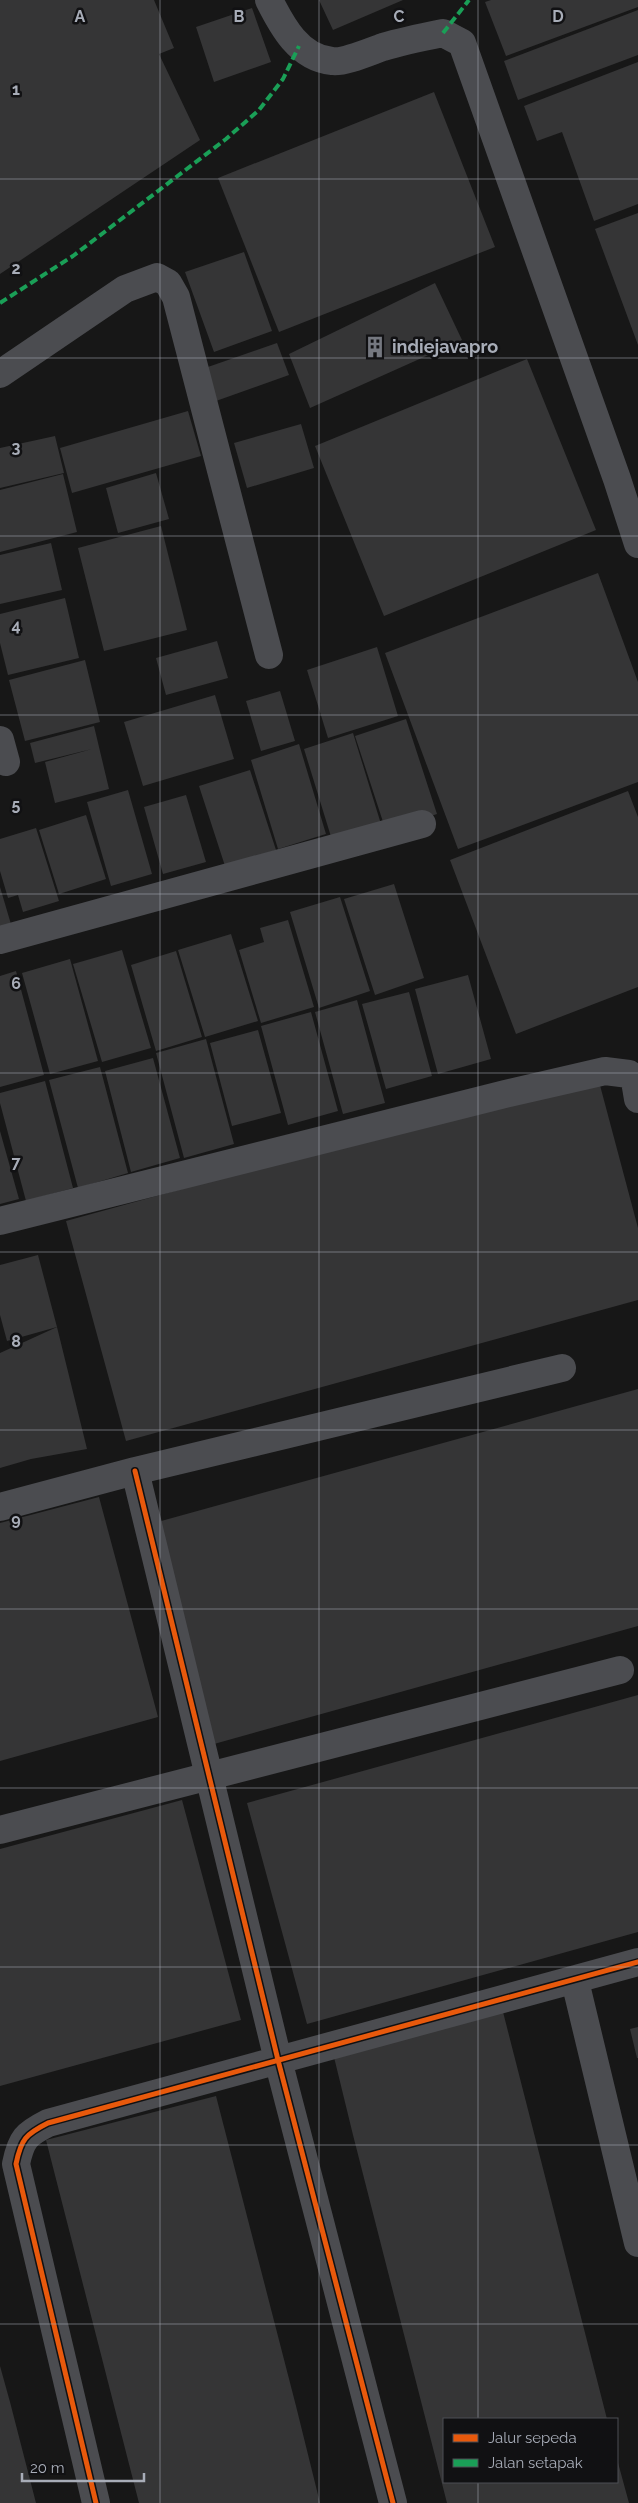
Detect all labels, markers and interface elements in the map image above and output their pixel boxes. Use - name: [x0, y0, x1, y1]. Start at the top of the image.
- text: A: [75, 7, 86, 26]
- text: B: [234, 7, 245, 26]
- text: C: [394, 7, 405, 26]
- text: D: [552, 7, 564, 26]
- text: 1: [12, 80, 20, 99]
- text: 2: [11, 259, 21, 278]
- building icon: indiejavapro: [362, 334, 388, 360]
- place label: indiejavapro: [392, 336, 498, 357]
- text: 3: [12, 438, 21, 457]
- text: 4: [11, 616, 21, 635]
- text: 5: [12, 795, 21, 814]
- text: 6: [11, 974, 21, 993]
- text: 7: [12, 1153, 21, 1172]
- text: 8: [11, 1332, 21, 1351]
- text: 9: [11, 1510, 21, 1529]
- legend: [443, 2418, 618, 2483]
- text: Jalur sepeda: [488, 2429, 577, 2447]
- scale bar: [22, 2450, 145, 2482]
- text: Jalan setapak: [488, 2454, 583, 2472]
- text: 20 m: [30, 2459, 65, 2477]

